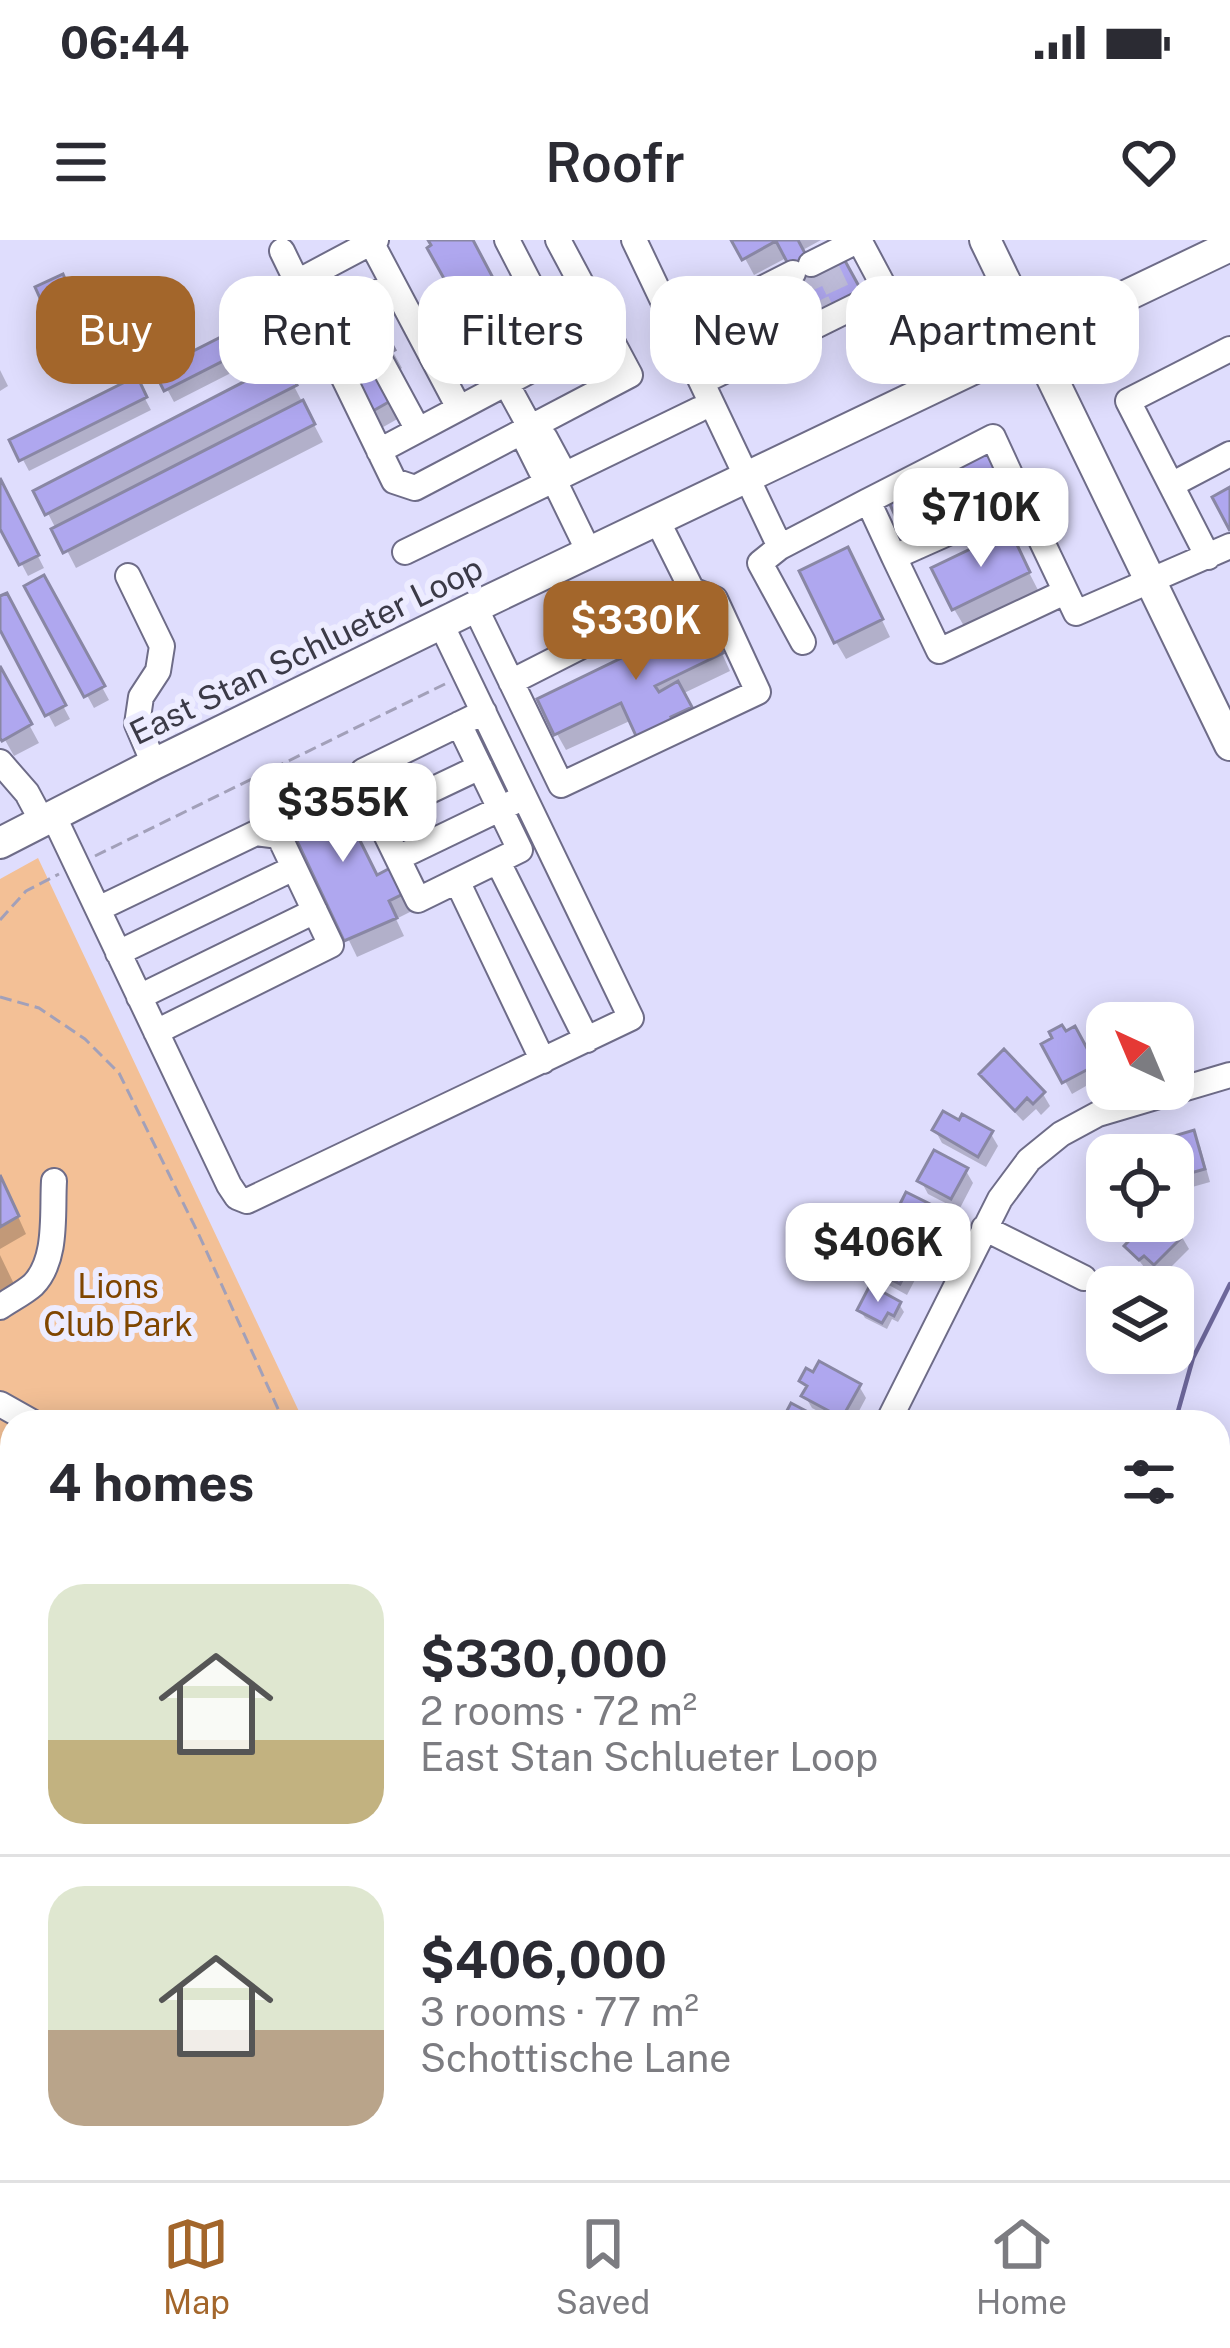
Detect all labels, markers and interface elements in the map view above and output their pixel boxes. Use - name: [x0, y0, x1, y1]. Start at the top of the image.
- text: 06:44: [60, 16, 190, 69]
- icon: menu: [48, 129, 114, 195]
- icon: heart: [1116, 129, 1182, 195]
- text: Roofr: [545, 131, 685, 194]
- chip: Buy: [36, 276, 195, 384]
- chip: Rent: [219, 276, 394, 384]
- chip: Filters: [418, 276, 626, 384]
- chip: New: [650, 276, 822, 384]
- chip: Apartment: [846, 276, 1139, 384]
- pin: $710K: [897, 468, 1065, 570]
- text: $710K: [920, 484, 1042, 530]
- street label: East Stan Schlueter Loop: [123, 548, 489, 752]
- pin: $330K: [552, 581, 720, 683]
- text: $330K: [570, 597, 702, 643]
- pin: $355K: [259, 763, 427, 865]
- text: $355K: [276, 779, 410, 825]
- north arrow: [1086, 1002, 1194, 1110]
- map controls: [1086, 1002, 1194, 1374]
- button: locate: [1086, 1134, 1194, 1242]
- pin: $406K: [794, 1203, 962, 1305]
- text: $406K: [813, 1219, 943, 1265]
- button: layers: [1086, 1266, 1194, 1374]
- park label: Lions Club Park: [43, 1267, 193, 1343]
- icon: filters: [1116, 1449, 1182, 1515]
- text: 4 homes: [48, 1453, 254, 1512]
- text: $330,000: [420, 1629, 668, 1688]
- icon: home: [144, 1632, 288, 1776]
- text: 2 rooms · 72 m²: [420, 1688, 697, 1734]
- text: East Stan Schlueter Loop: [420, 1734, 878, 1780]
- text: $406,000: [420, 1930, 667, 1989]
- icon: home: [144, 1934, 288, 2078]
- text: 3 rooms · 77 m²: [420, 1989, 699, 2035]
- text: Schottische Lane: [420, 2035, 731, 2081]
- tab: Map: [163, 2211, 230, 2321]
- tab: Saved: [556, 2211, 650, 2321]
- tab: Home: [976, 2211, 1067, 2321]

